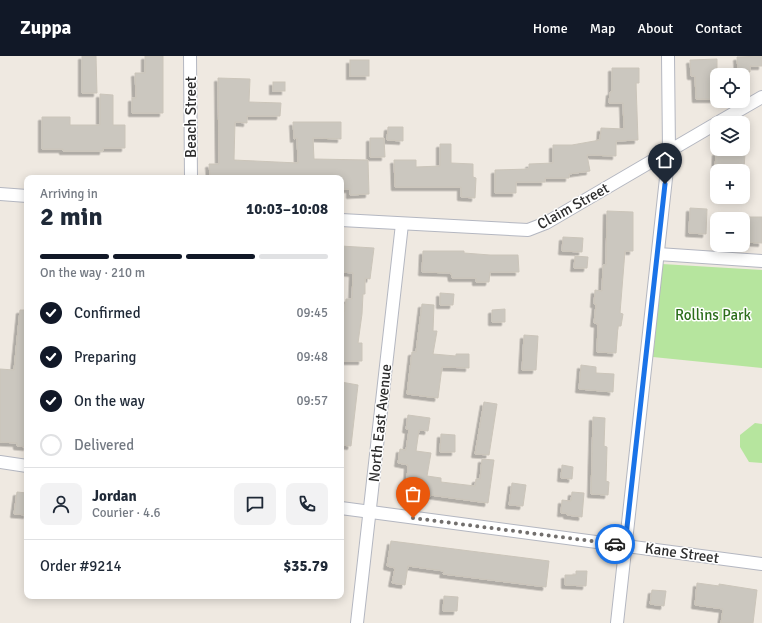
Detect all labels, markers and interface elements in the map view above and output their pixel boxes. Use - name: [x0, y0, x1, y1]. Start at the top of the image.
- text: Zuppa: [20, 16, 71, 40]
- text: Home: [533, 20, 568, 37]
- text: Map: [590, 20, 615, 37]
- text: About: [637, 20, 673, 37]
- text: Contact: [695, 20, 742, 37]
- map controls: [710, 68, 750, 252]
- button: locate: [710, 68, 750, 108]
- street label: Beach Street: [182, 76, 200, 158]
- button: layers: [710, 116, 750, 156]
- pin: [648, 143, 682, 184]
- icon: home: [654, 149, 676, 171]
- button: +: [710, 164, 750, 204]
- street label: Claim Street: [534, 179, 612, 233]
- text: Arriving in: [40, 186, 98, 202]
- text: 10:03–10:08: [246, 200, 328, 218]
- text: 2 min: [40, 201, 103, 233]
- button: −: [710, 212, 750, 252]
- text: On the way · 210 m: [40, 265, 145, 281]
- icon: check: [40, 302, 62, 324]
- text: Confirmed: [74, 304, 141, 322]
- text: 09:45: [296, 305, 328, 321]
- park label: Rollins Park: [675, 306, 752, 324]
- icon: check: [40, 346, 62, 368]
- text: Preparing: [74, 348, 137, 366]
- text: 09:48: [296, 349, 328, 365]
- street label: North East Avenue: [365, 363, 395, 483]
- icon: check: [40, 390, 62, 412]
- text: On the way: [74, 392, 145, 410]
- text: 09:57: [296, 393, 328, 409]
- text: Delivered: [74, 436, 134, 454]
- pin: [396, 477, 430, 518]
- button: person: [40, 483, 82, 525]
- button: chat: [234, 483, 276, 525]
- button: phone: [286, 483, 328, 525]
- icon: bag: [402, 483, 424, 505]
- text: Jordan: [92, 487, 137, 505]
- text: Courier · 4.6: [92, 505, 161, 521]
- courier: [595, 524, 635, 564]
- icon: car: [604, 533, 626, 555]
- street label: Kane Street: [644, 539, 720, 567]
- text: Order #9214: [40, 557, 122, 575]
- text: $35.79: [283, 557, 328, 575]

